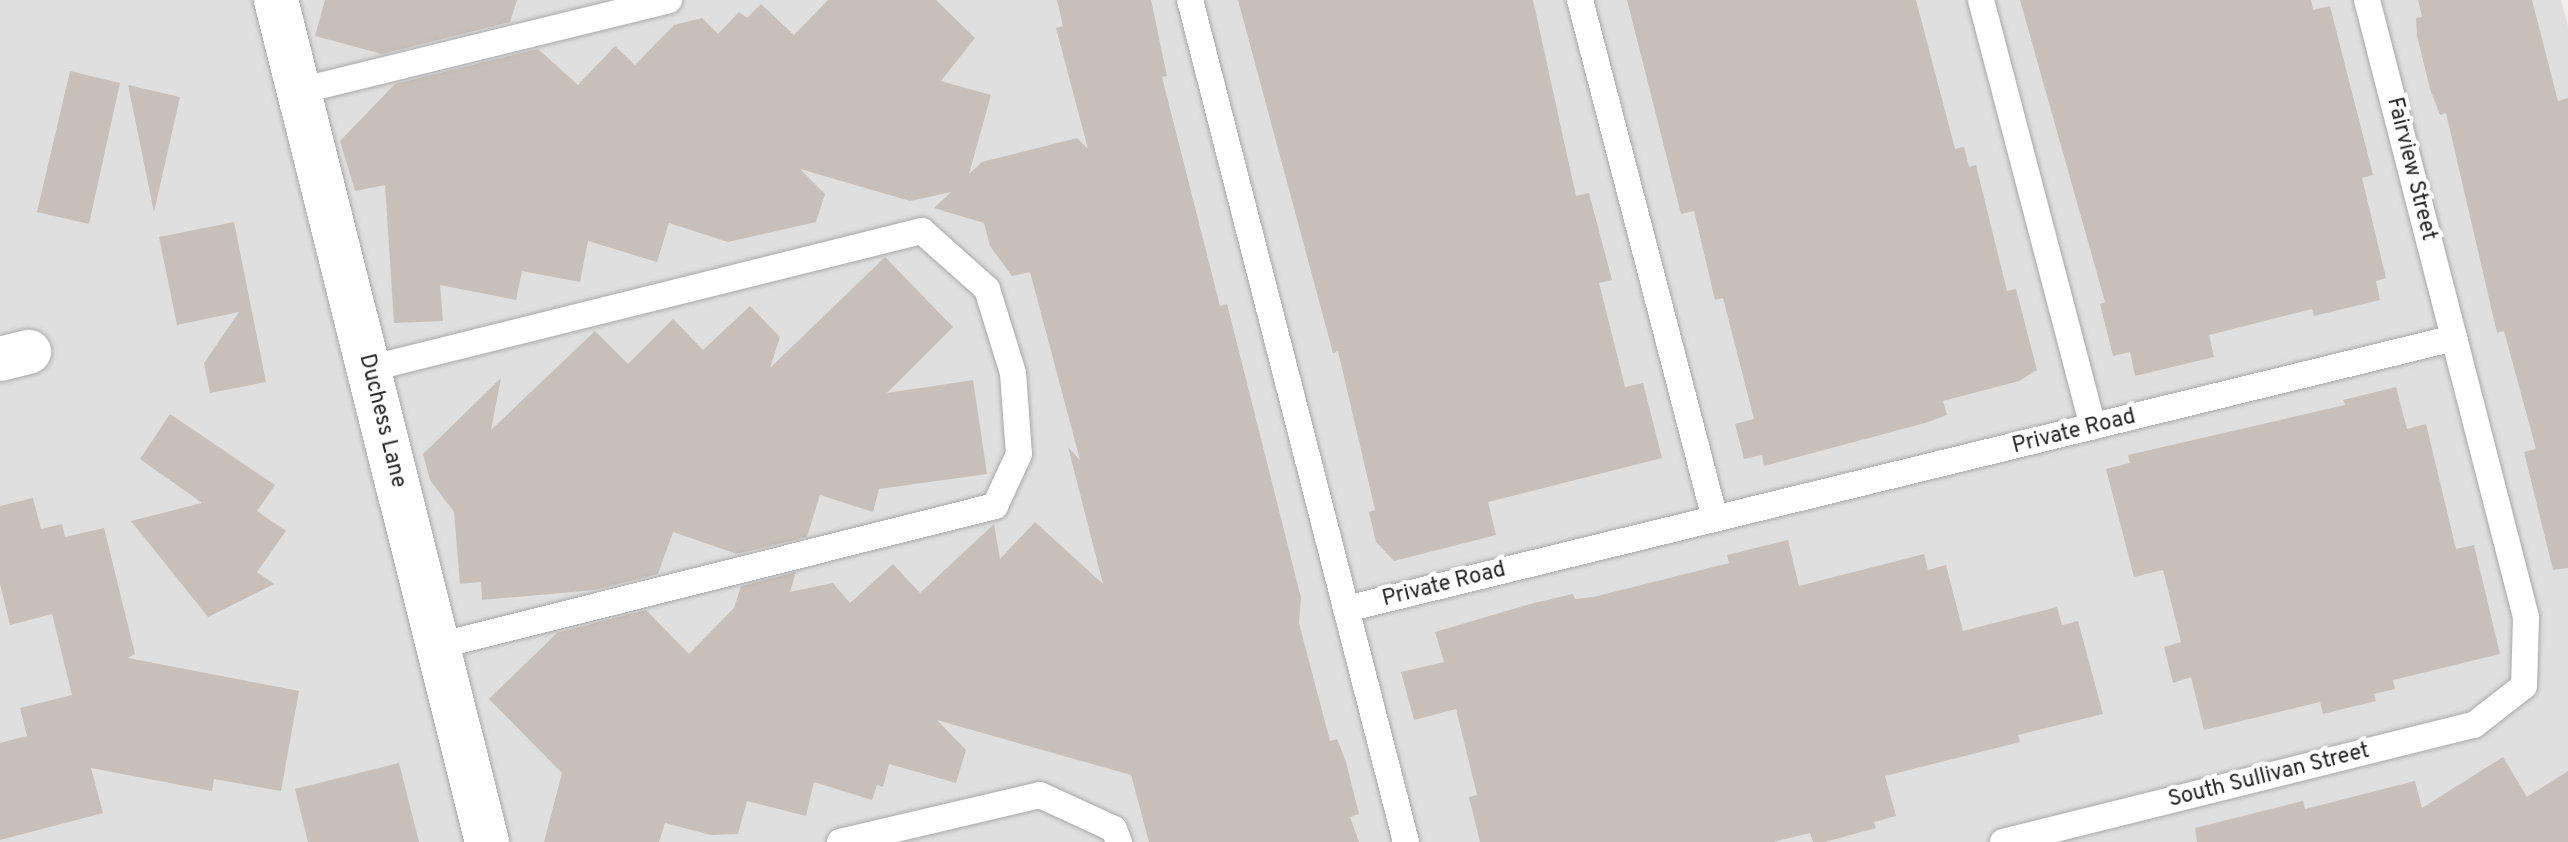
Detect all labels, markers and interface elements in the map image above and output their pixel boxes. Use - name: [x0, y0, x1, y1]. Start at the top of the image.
- street label: Fairview Street: [2380, 95, 2442, 243]
- street label: Duchess Lane: [353, 351, 411, 491]
- street label: Private Road: [2010, 404, 2138, 460]
- street label: Private Road: [1380, 557, 1508, 613]
- street label: South Sullivan Street: [2166, 738, 2372, 814]

